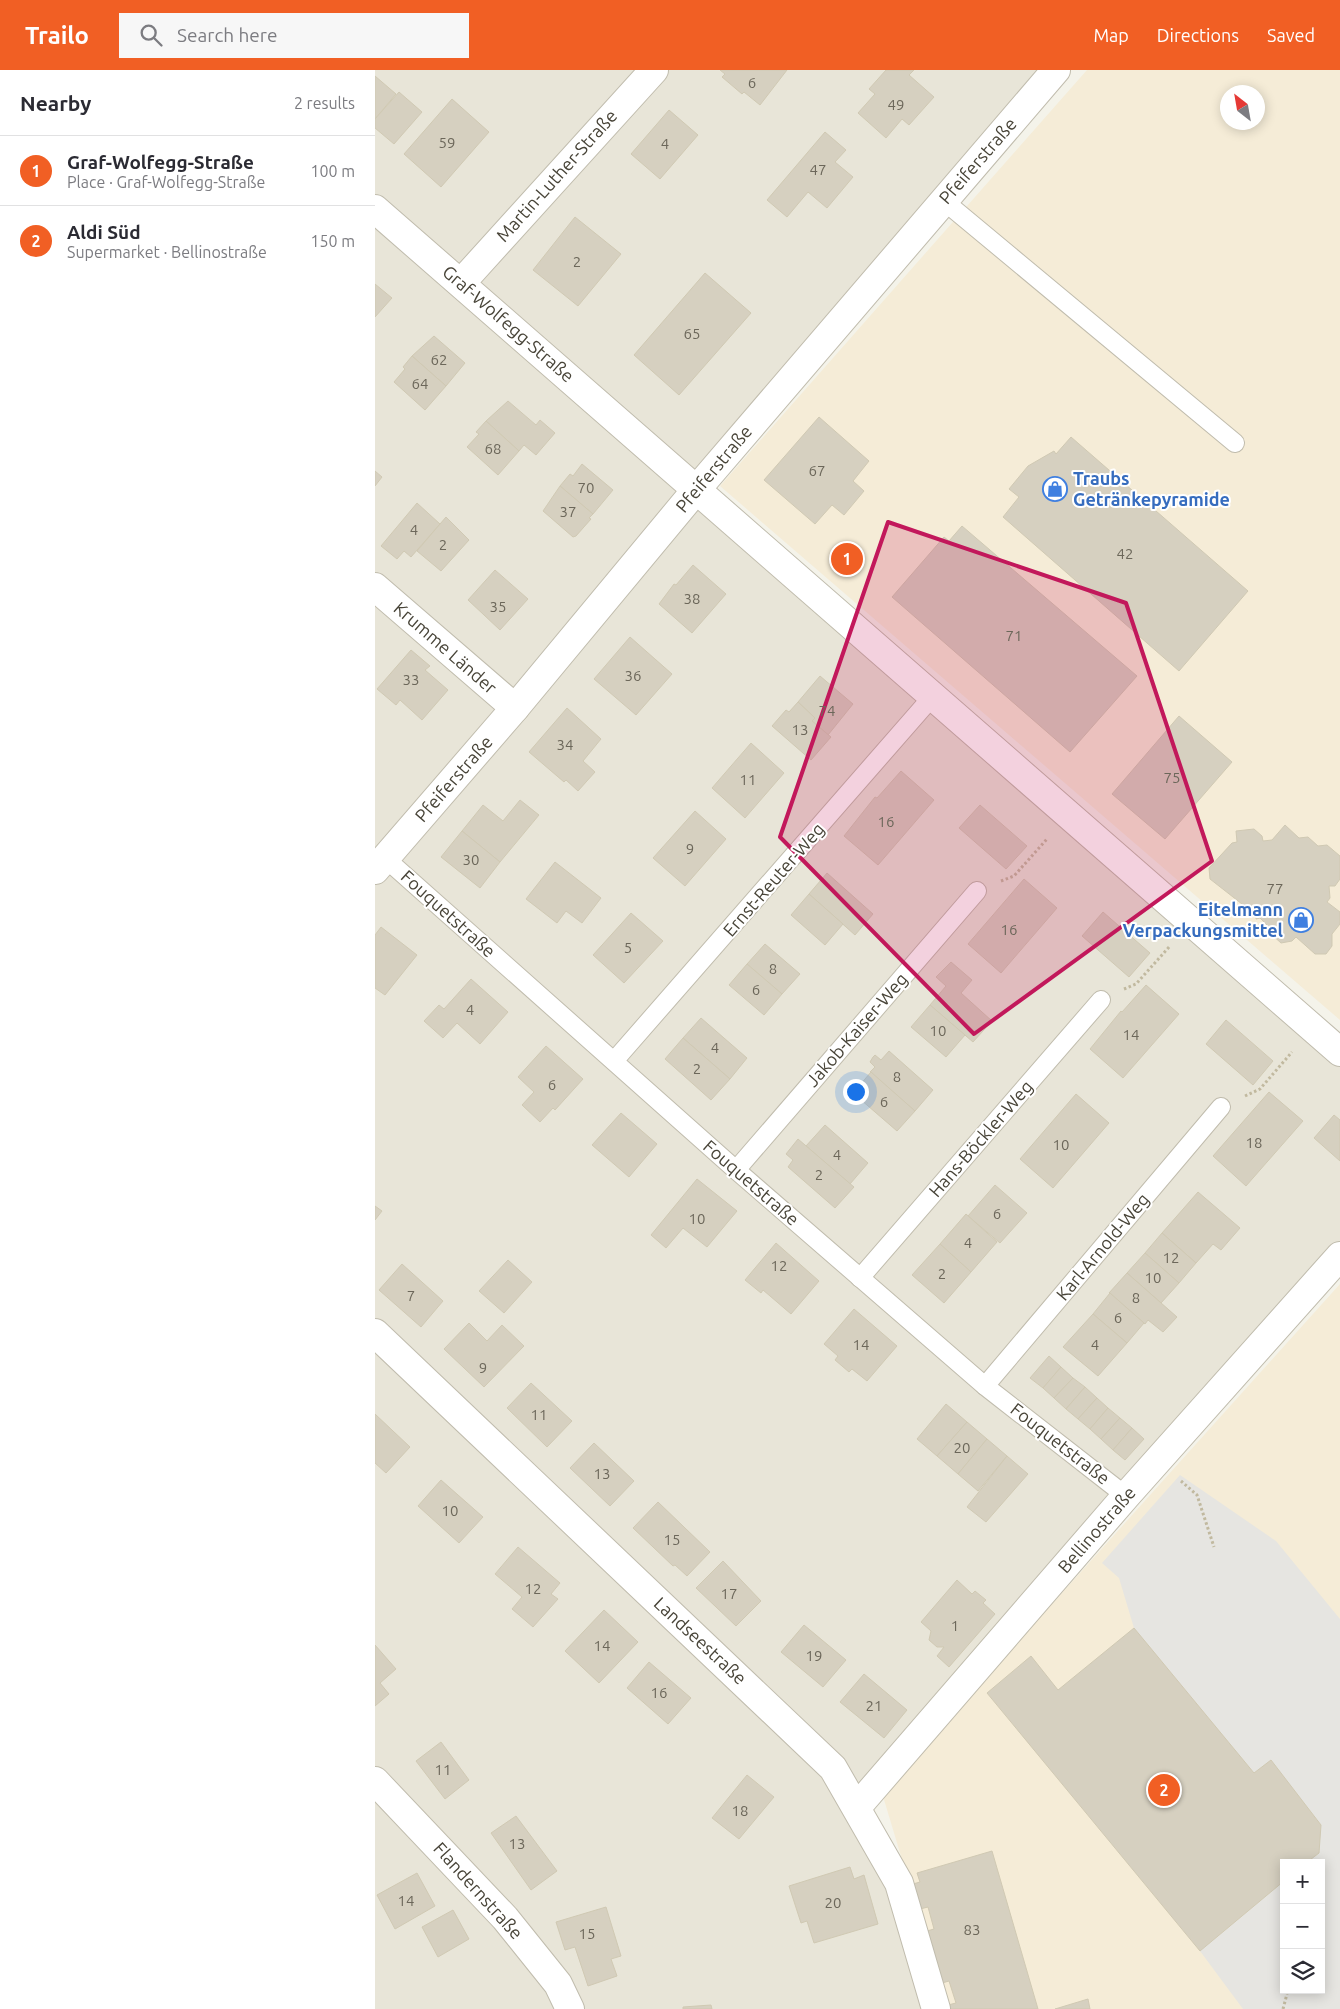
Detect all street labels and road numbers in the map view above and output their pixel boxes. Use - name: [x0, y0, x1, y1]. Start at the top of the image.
- street label: Martin-Luther-Straße: [492, 105, 621, 245]
- street label: Pfeiferstraße: [935, 113, 1020, 207]
- street label: Graf-Wolfegg-Straße: [439, 261, 578, 386]
- street label: Pfeiferstraße: [671, 421, 755, 516]
- street label: Krumme Länder: [390, 597, 501, 697]
- street label: Pfeiferstraße: [411, 731, 496, 825]
- street label: Ernst-Reuter-Weg: [719, 819, 828, 940]
- street label: Fouquetstraße: [397, 866, 500, 961]
- street label: Jakob-Kaiser-Weg: [802, 969, 911, 1090]
- street label: Hans-Böckler-Weg: [924, 1076, 1036, 1201]
- street label: Fouquetstraße: [700, 1135, 803, 1229]
- street label: Karl-Arnold-Weg: [1052, 1189, 1153, 1304]
- street label: Fouquetstraße: [1007, 1398, 1114, 1488]
- street label: Bellinostraße: [1053, 1482, 1139, 1577]
- street label: Landseestraße: [650, 1592, 751, 1688]
- street label: Flandernstraße: [430, 1838, 527, 1943]

